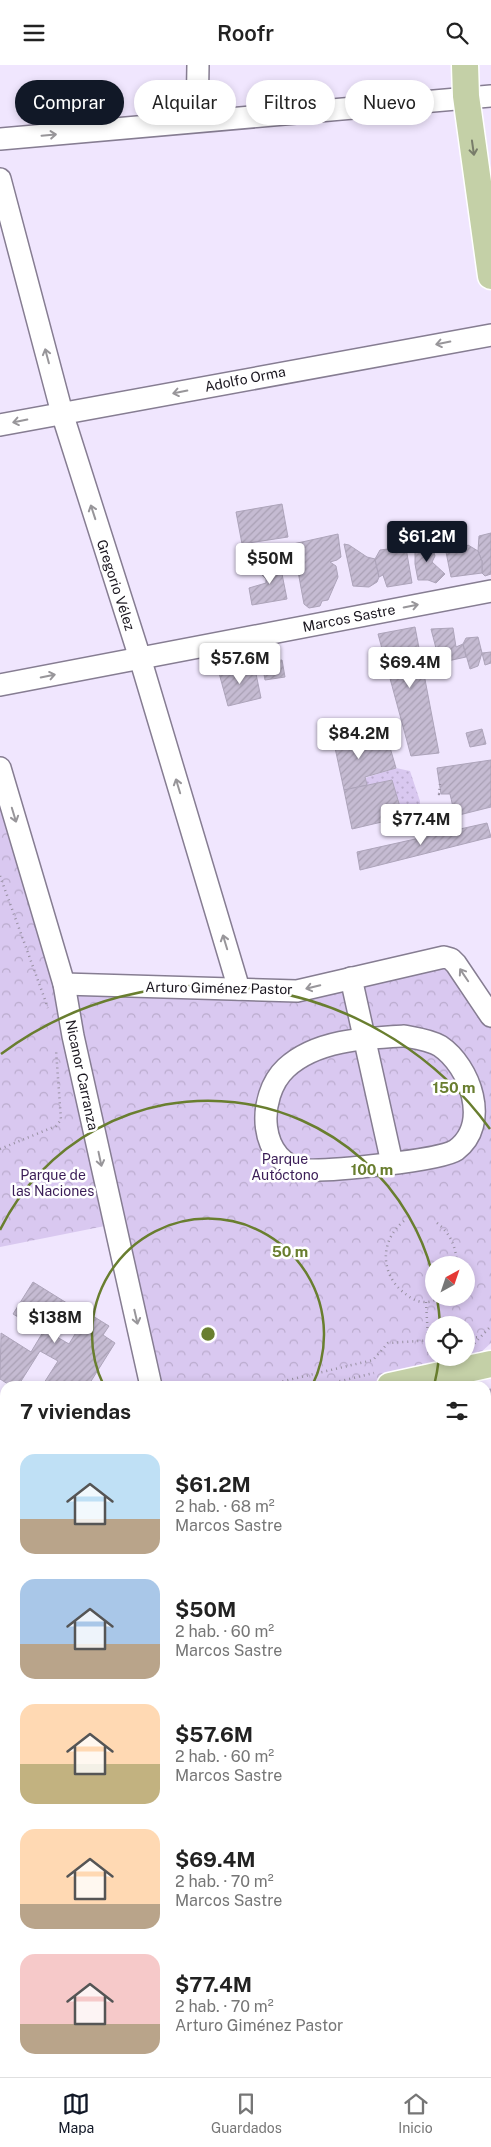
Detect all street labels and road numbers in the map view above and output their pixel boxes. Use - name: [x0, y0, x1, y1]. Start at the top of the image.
- street label: Adolfo Orma: [203, 363, 287, 395]
- street label: Gregorio Vélez: [94, 537, 138, 633]
- street label: Marcos Sastre: [301, 601, 397, 635]
- street label: Arturo Giménez Pastor: [145, 979, 293, 997]
- street label: Nicanor Carranza: [62, 1018, 102, 1132]

